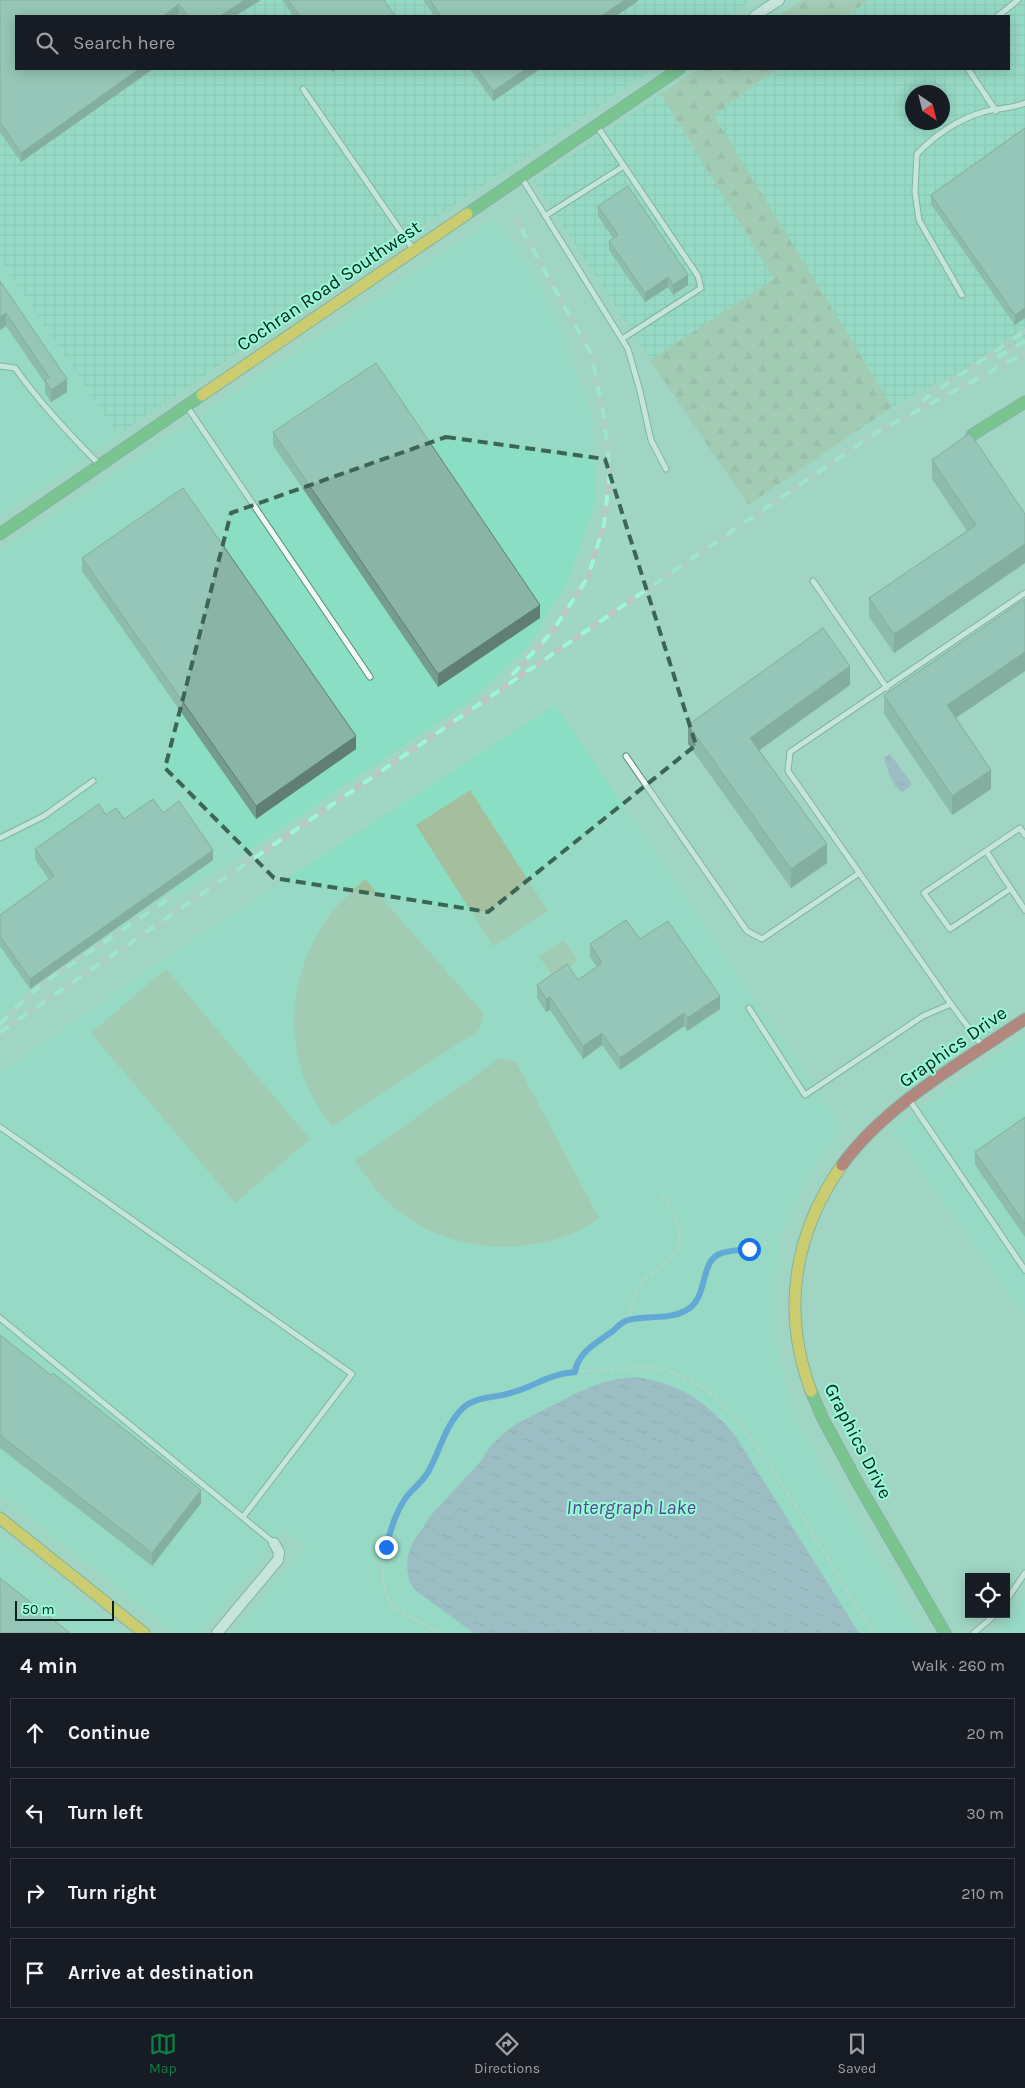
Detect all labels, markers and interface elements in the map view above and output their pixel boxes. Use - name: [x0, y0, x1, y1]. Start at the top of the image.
- search box: [15, 15, 1010, 70]
- icon: search: [33, 29, 61, 57]
- text: Search here: [73, 32, 175, 54]
- north arrow: [905, 85, 950, 130]
- street label: Cochran Road Southwest: [233, 216, 425, 356]
- street label: Graphics Drive: [895, 1002, 1011, 1092]
- route start: [738, 1238, 761, 1261]
- street label: Graphics Drive: [819, 1380, 897, 1502]
- water label: Intergraph Lake: [566, 1496, 696, 1519]
- route end: [375, 1536, 398, 1559]
- map controls: [965, 1573, 1010, 1618]
- button: locate: [965, 1573, 1010, 1618]
- scale bar: [15, 1598, 114, 1621]
- text: 50 m: [22, 1601, 55, 1618]
- text: 4 min: [20, 1654, 78, 1678]
- text: Walk · 260 m: [912, 1656, 1005, 1675]
- icon: ahead: [21, 1719, 49, 1747]
- text: Continue: [68, 1722, 150, 1744]
- text: 20 m: [966, 1724, 1004, 1743]
- icon: left: [21, 1799, 49, 1827]
- text: Turn left: [68, 1802, 143, 1824]
- text: 30 m: [966, 1804, 1004, 1823]
- icon: right: [21, 1879, 49, 1907]
- text: Turn right: [68, 1882, 157, 1904]
- text: 210 m: [961, 1884, 1004, 1903]
- icon: arrive: [21, 1959, 49, 1987]
- text: Arrive at destination: [68, 1962, 254, 1984]
- tab: Map: [149, 2030, 177, 2077]
- tab: Directions: [474, 2030, 540, 2077]
- tab: Saved: [838, 2030, 876, 2077]

